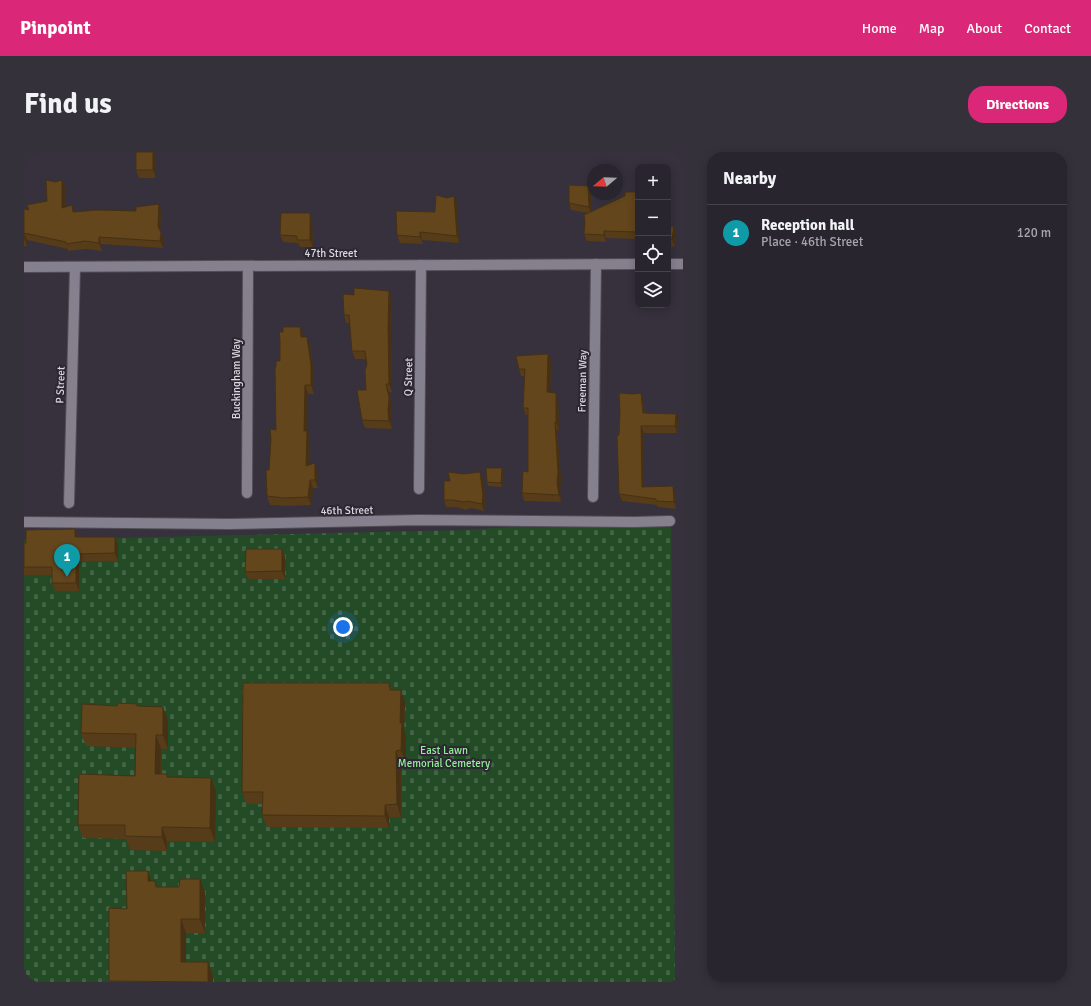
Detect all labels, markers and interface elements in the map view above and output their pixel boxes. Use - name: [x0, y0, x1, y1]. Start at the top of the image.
- text: Pinpoint: [20, 16, 91, 40]
- text: Home: [862, 20, 897, 37]
- text: Map: [919, 20, 944, 37]
- text: About: [966, 20, 1002, 37]
- text: Contact: [1024, 20, 1071, 37]
- button: Directions: [968, 86, 1067, 123]
- text: Find us: [24, 87, 112, 121]
- north arrow: [587, 164, 623, 200]
- map controls: [635, 164, 671, 308]
- button: +: [635, 164, 671, 200]
- text: Nearby: [723, 168, 776, 189]
- button: −: [635, 200, 671, 236]
- text: Reception hall: [761, 216, 854, 234]
- text: 1: [732, 225, 740, 241]
- text: 120 m: [1017, 225, 1051, 241]
- text: Place · 46th Street: [761, 234, 863, 250]
- button: locate: [635, 236, 671, 272]
- street label: 47th Street: [305, 247, 358, 260]
- button: layers: [635, 272, 671, 308]
- street label: Buckingham Way: [230, 338, 243, 419]
- street label: Freeman Way: [575, 349, 590, 412]
- street label: Q Street: [402, 358, 415, 396]
- street label: P Street: [53, 366, 68, 404]
- street label: 46th Street: [320, 504, 374, 517]
- pin: 1: [54, 544, 80, 577]
- your location: [333, 617, 353, 637]
- park label: East Lawn Memorial Cemetery: [398, 744, 491, 770]

